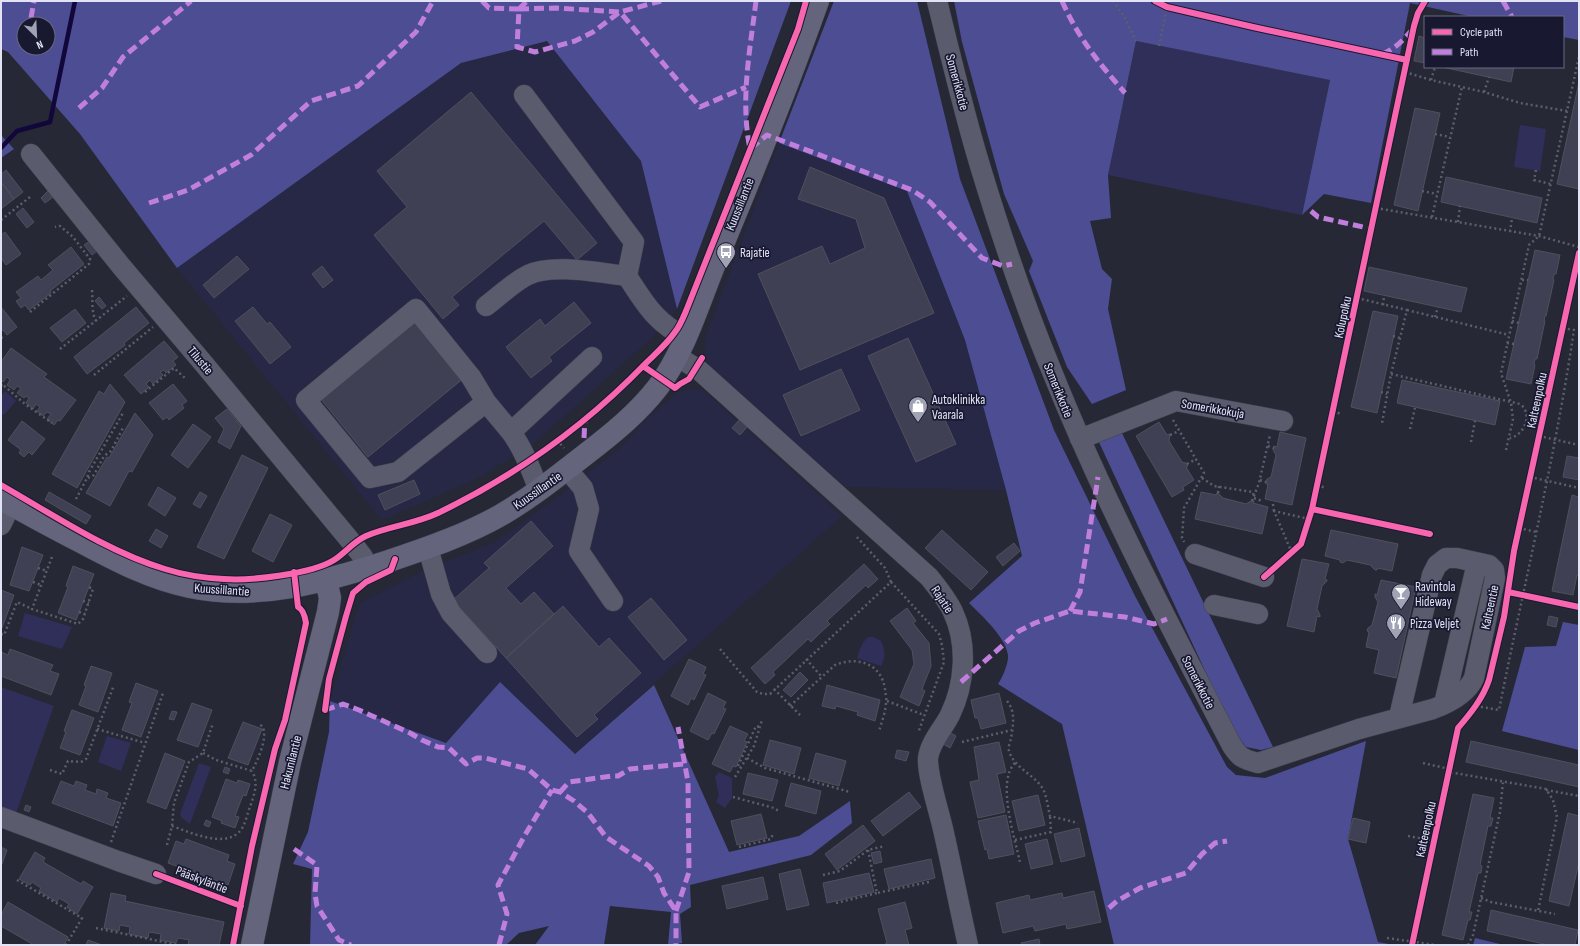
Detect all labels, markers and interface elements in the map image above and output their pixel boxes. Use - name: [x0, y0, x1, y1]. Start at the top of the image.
- north arrow: [16, 16, 56, 56]
- legend: [1424, 16, 1564, 68]
- text: Cycle path: [1460, 25, 1502, 40]
- text: N: [34, 38, 45, 52]
- text: Path: [1460, 45, 1478, 60]
- street label: Somerikkotie: [942, 52, 972, 112]
- street label: Kuussillantie: [722, 176, 758, 233]
- bus stop icon: Rajatie: [715, 241, 737, 269]
- place label: Rajatie: [740, 245, 770, 261]
- street label: Kolupolku: [1331, 295, 1355, 340]
- street label: Tilustie: [184, 343, 217, 378]
- street label: Somerikkotie: [1040, 361, 1076, 420]
- street label: Kalteenpolku: [1523, 371, 1551, 430]
- place label: Autoklinikka Vaarala: [931, 392, 985, 423]
- shop icon: Autoklinikka Vaarala: [907, 395, 929, 423]
- street label: Somerikkokuja: [1180, 396, 1245, 422]
- street label: Kuussillantie: [510, 468, 565, 513]
- place label: Ravintola Hideway: [1415, 579, 1456, 610]
- street label: Kuussillantie: [194, 580, 250, 600]
- bar icon: Ravintola Hideway: [1390, 582, 1412, 610]
- street label: Rajatie: [927, 583, 957, 616]
- street label: Kalteentie: [1477, 584, 1502, 631]
- restaurant icon: Pizza Veljet: [1385, 612, 1407, 640]
- place label: Pizza Veljet: [1410, 616, 1459, 632]
- street label: Somerikkotie: [1178, 653, 1218, 712]
- street label: Hakunilantie: [277, 734, 305, 791]
- street label: Kalteenpolku: [1412, 800, 1440, 859]
- street label: Pääskyläntie: [173, 863, 230, 897]

